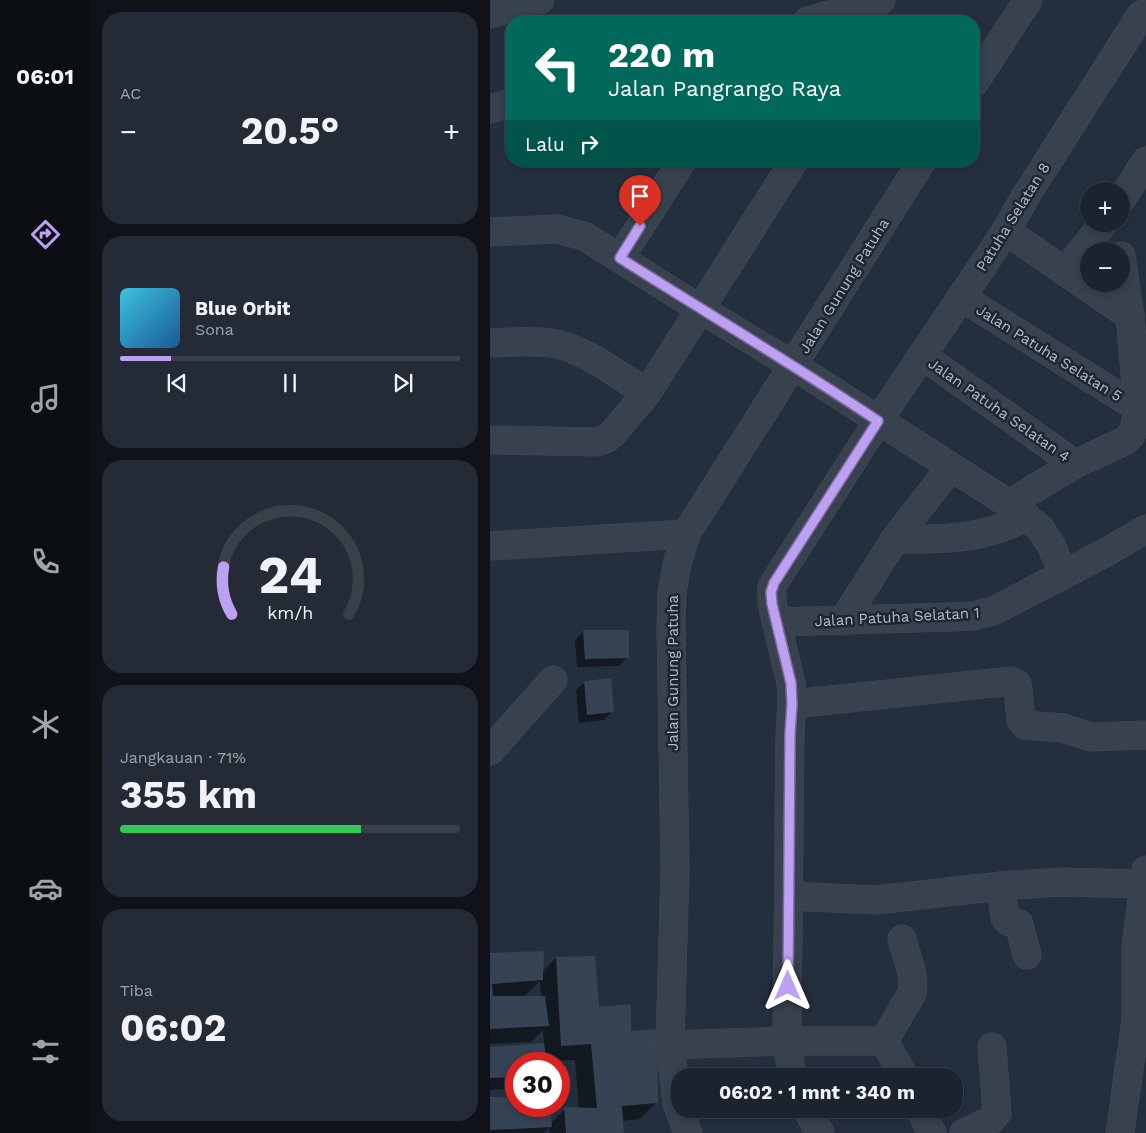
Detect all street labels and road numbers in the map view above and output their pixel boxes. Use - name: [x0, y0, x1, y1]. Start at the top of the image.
- street label: Patuha Selatan 8: [972, 159, 1054, 275]
- street label: Jalan Gunung Patuha: [795, 215, 893, 357]
- street label: Jalan Patuha Selatan 5: [973, 301, 1125, 405]
- street label: Jalan Patuha Selatan 4: [925, 354, 1073, 466]
- street label: Jalan Gunung Patuha: [664, 595, 682, 751]
- street label: Jalan Patuha Selatan 1: [814, 604, 980, 630]

